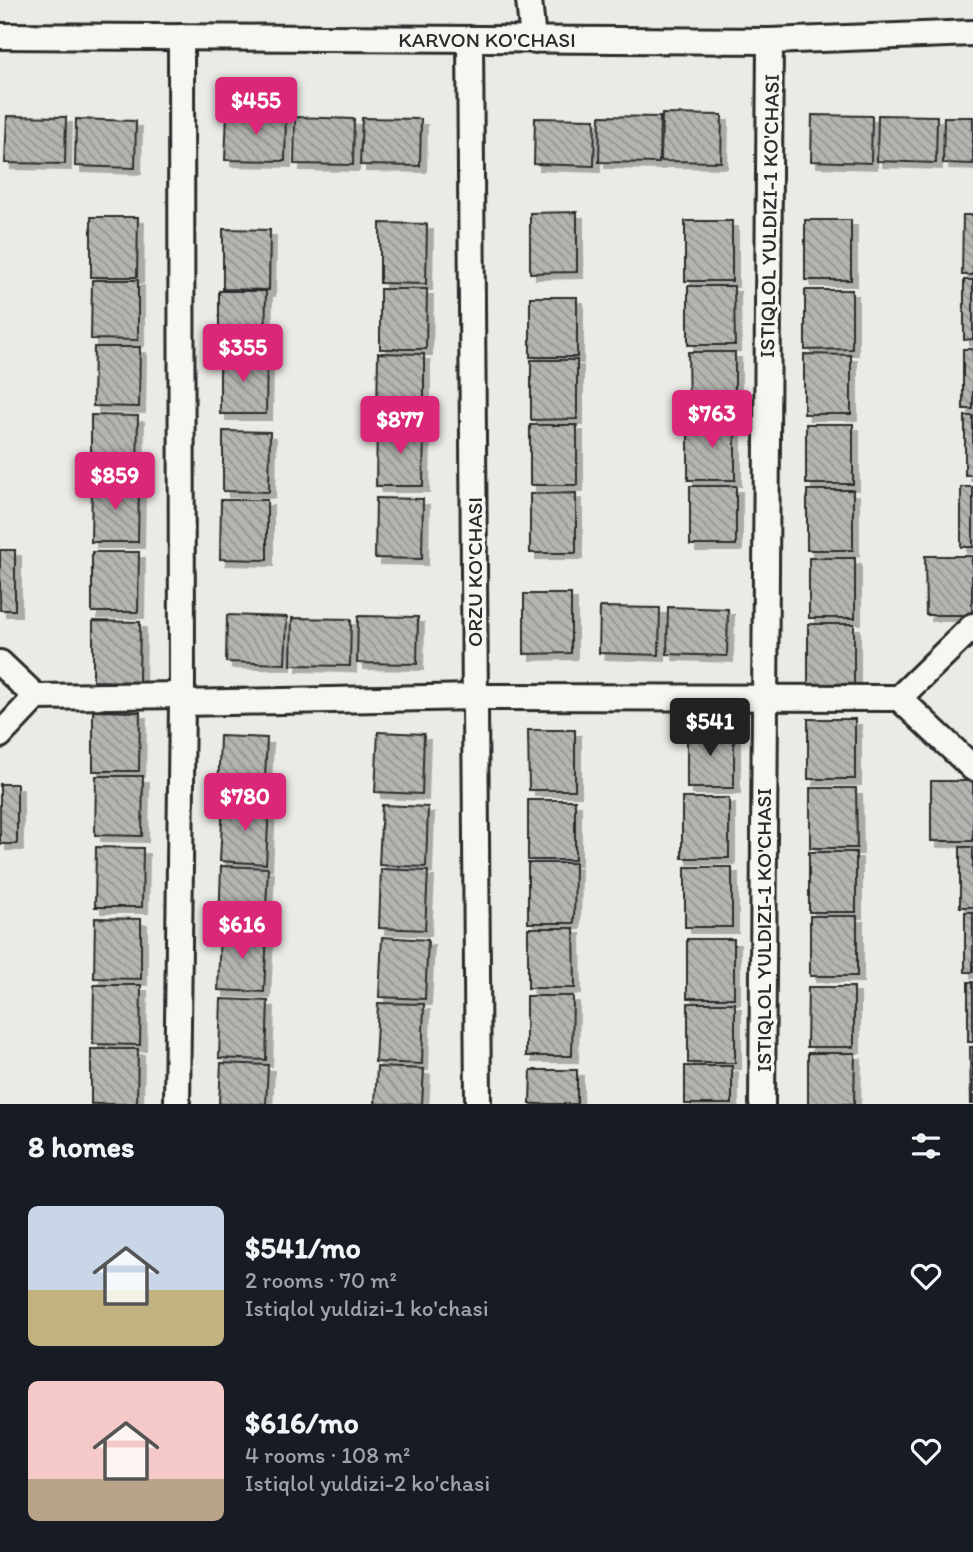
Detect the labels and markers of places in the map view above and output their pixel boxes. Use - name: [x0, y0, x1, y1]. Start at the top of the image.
- pin: $455: [215, 78, 297, 137]
- pin: $355: [202, 324, 284, 384]
- pin: $763: [671, 391, 753, 450]
- pin: $877: [359, 396, 441, 456]
- pin: $859: [74, 452, 156, 512]
- pin: $541: [669, 698, 751, 758]
- pin: $780: [204, 774, 286, 833]
- pin: $616: [201, 902, 283, 961]

